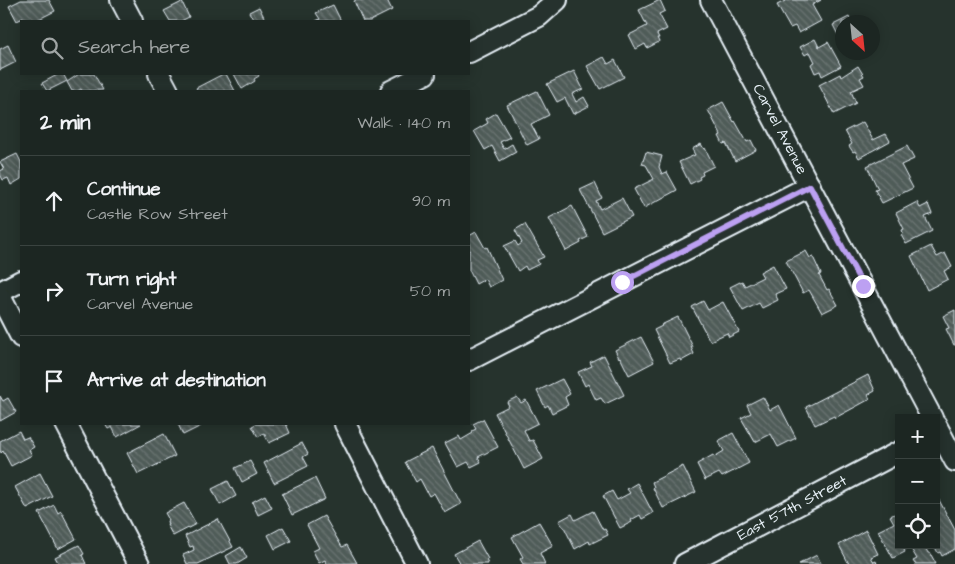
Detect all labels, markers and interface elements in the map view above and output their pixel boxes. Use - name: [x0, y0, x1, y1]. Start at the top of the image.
- north arrow: [835, 15, 880, 60]
- search box: [20, 20, 470, 75]
- icon: search: [38, 34, 66, 62]
- text: Search here: [78, 34, 190, 61]
- street label: Carvel Avenue: [747, 80, 813, 178]
- text: 2 min: [40, 108, 90, 137]
- text: Walk · 140 m: [358, 112, 450, 134]
- text: Continue: [87, 176, 161, 203]
- icon: ahead: [40, 187, 68, 215]
- text: 90 m: [412, 190, 450, 212]
- text: Castle Row Street: [87, 203, 228, 225]
- text: Turn right: [87, 266, 176, 293]
- route start: [611, 271, 634, 294]
- route end: [852, 275, 875, 298]
- icon: right: [40, 277, 68, 305]
- text: 50 m: [410, 280, 450, 302]
- text: Carvel Avenue: [87, 293, 193, 315]
- icon: arrive: [40, 367, 68, 395]
- text: Arrive at destination: [87, 367, 266, 394]
- map controls: [895, 414, 940, 549]
- button: +: [895, 414, 940, 459]
- button: −: [895, 459, 940, 504]
- street label: East 57th Street: [733, 470, 851, 546]
- button: locate: [895, 504, 940, 549]

